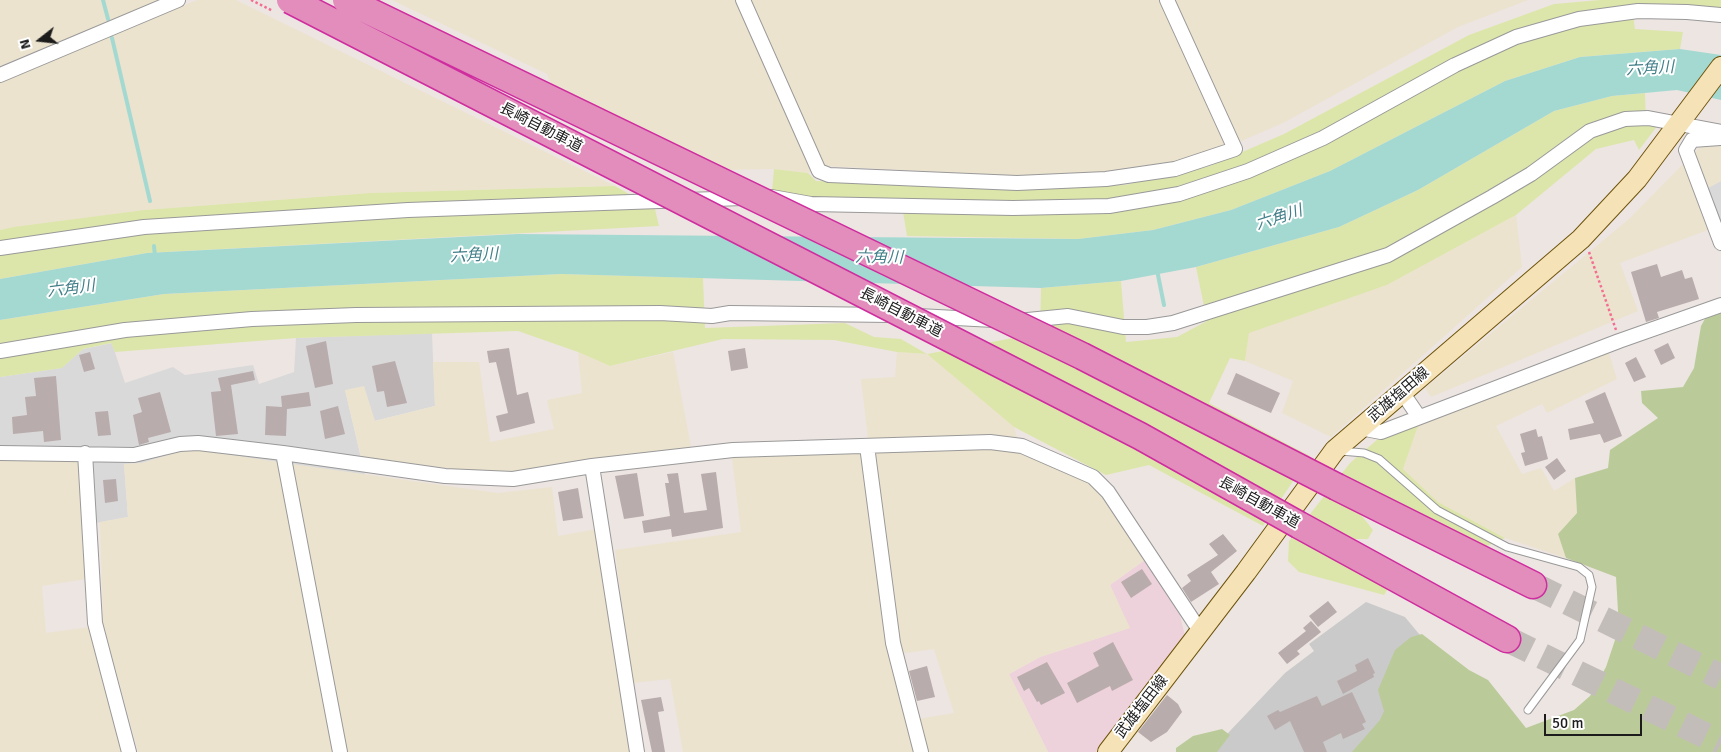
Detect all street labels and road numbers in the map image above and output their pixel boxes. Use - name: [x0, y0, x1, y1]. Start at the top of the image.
- street label: 長崎自動車道: [497, 100, 585, 156]
- street label: 長崎自動車道: [857, 285, 945, 341]
- street label: 武雄塩田線: [1365, 364, 1433, 426]
- street label: 長崎自動車道: [1215, 473, 1303, 533]
- street label: 武雄塩田線: [1112, 672, 1172, 742]

